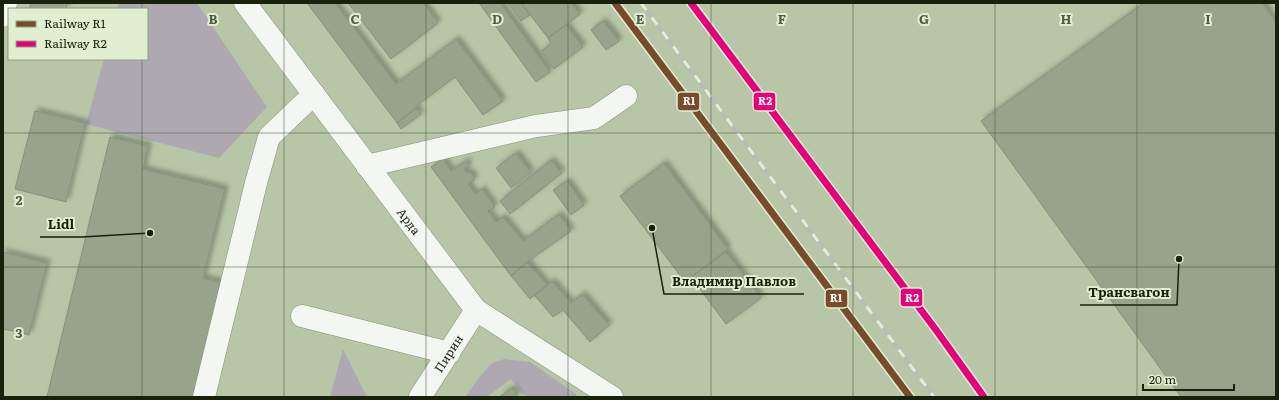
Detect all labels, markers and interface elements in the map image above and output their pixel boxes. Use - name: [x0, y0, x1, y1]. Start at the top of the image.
- legend: [8, 8, 148, 60]
- text: B: [209, 9, 218, 28]
- text: C: [350, 9, 360, 28]
- text: D: [492, 9, 502, 28]
- text: E: [636, 9, 645, 28]
- text: F: [778, 9, 786, 28]
- text: G: [919, 9, 929, 28]
- text: H: [1061, 9, 1072, 28]
- text: I: [1205, 9, 1211, 28]
- text: Railway R1: [44, 14, 106, 32]
- text: Railway R2: [44, 34, 107, 52]
- line badge: R1: [677, 92, 700, 111]
- text: R1: [683, 92, 696, 108]
- line badge: R2: [753, 92, 776, 111]
- text: R2: [758, 92, 772, 108]
- text: 2: [16, 190, 23, 209]
- street label: Арда: [393, 204, 426, 239]
- callout: Lidl: [40, 212, 82, 237]
- text: Lidl: [48, 214, 74, 233]
- callout: Владимир Павлов: [664, 269, 804, 294]
- text: Владимир Павлов: [672, 271, 796, 290]
- callout: Tрансвагон: [1080, 280, 1177, 305]
- text: Tрансвагон: [1088, 282, 1170, 301]
- line badge: R2: [900, 288, 923, 307]
- line badge: R1: [825, 289, 848, 308]
- text: R1: [830, 289, 843, 305]
- text: R2: [905, 289, 919, 305]
- text: 3: [15, 323, 23, 342]
- street label: Пирин: [429, 331, 467, 376]
- scale bar: [1143, 366, 1234, 392]
- text: 20 m: [1149, 370, 1176, 388]

